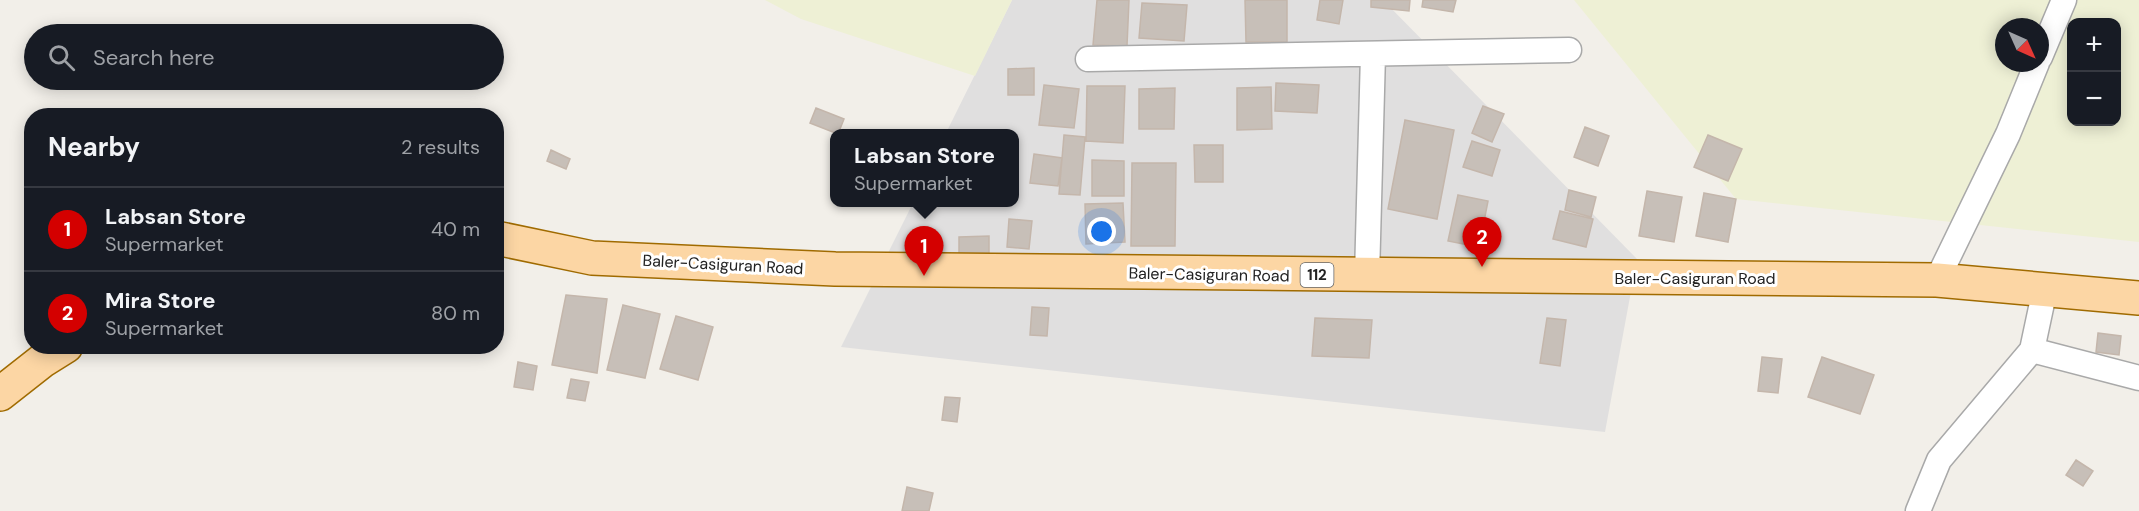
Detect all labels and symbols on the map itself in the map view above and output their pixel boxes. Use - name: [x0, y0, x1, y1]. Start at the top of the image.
- north arrow: [1995, 18, 2049, 72]
- your location: [1087, 217, 1116, 246]
- pin: 2: [1462, 218, 1502, 267]
- pin: 1: [904, 226, 944, 276]
- street label: Baler-Casiguran Road: [642, 250, 804, 279]
- street label: Baler-Casiguran Road: [1128, 263, 1290, 286]
- road number: 112: [1300, 263, 1334, 287]
- street label: Baler-Casiguran Road: [1614, 268, 1776, 289]

